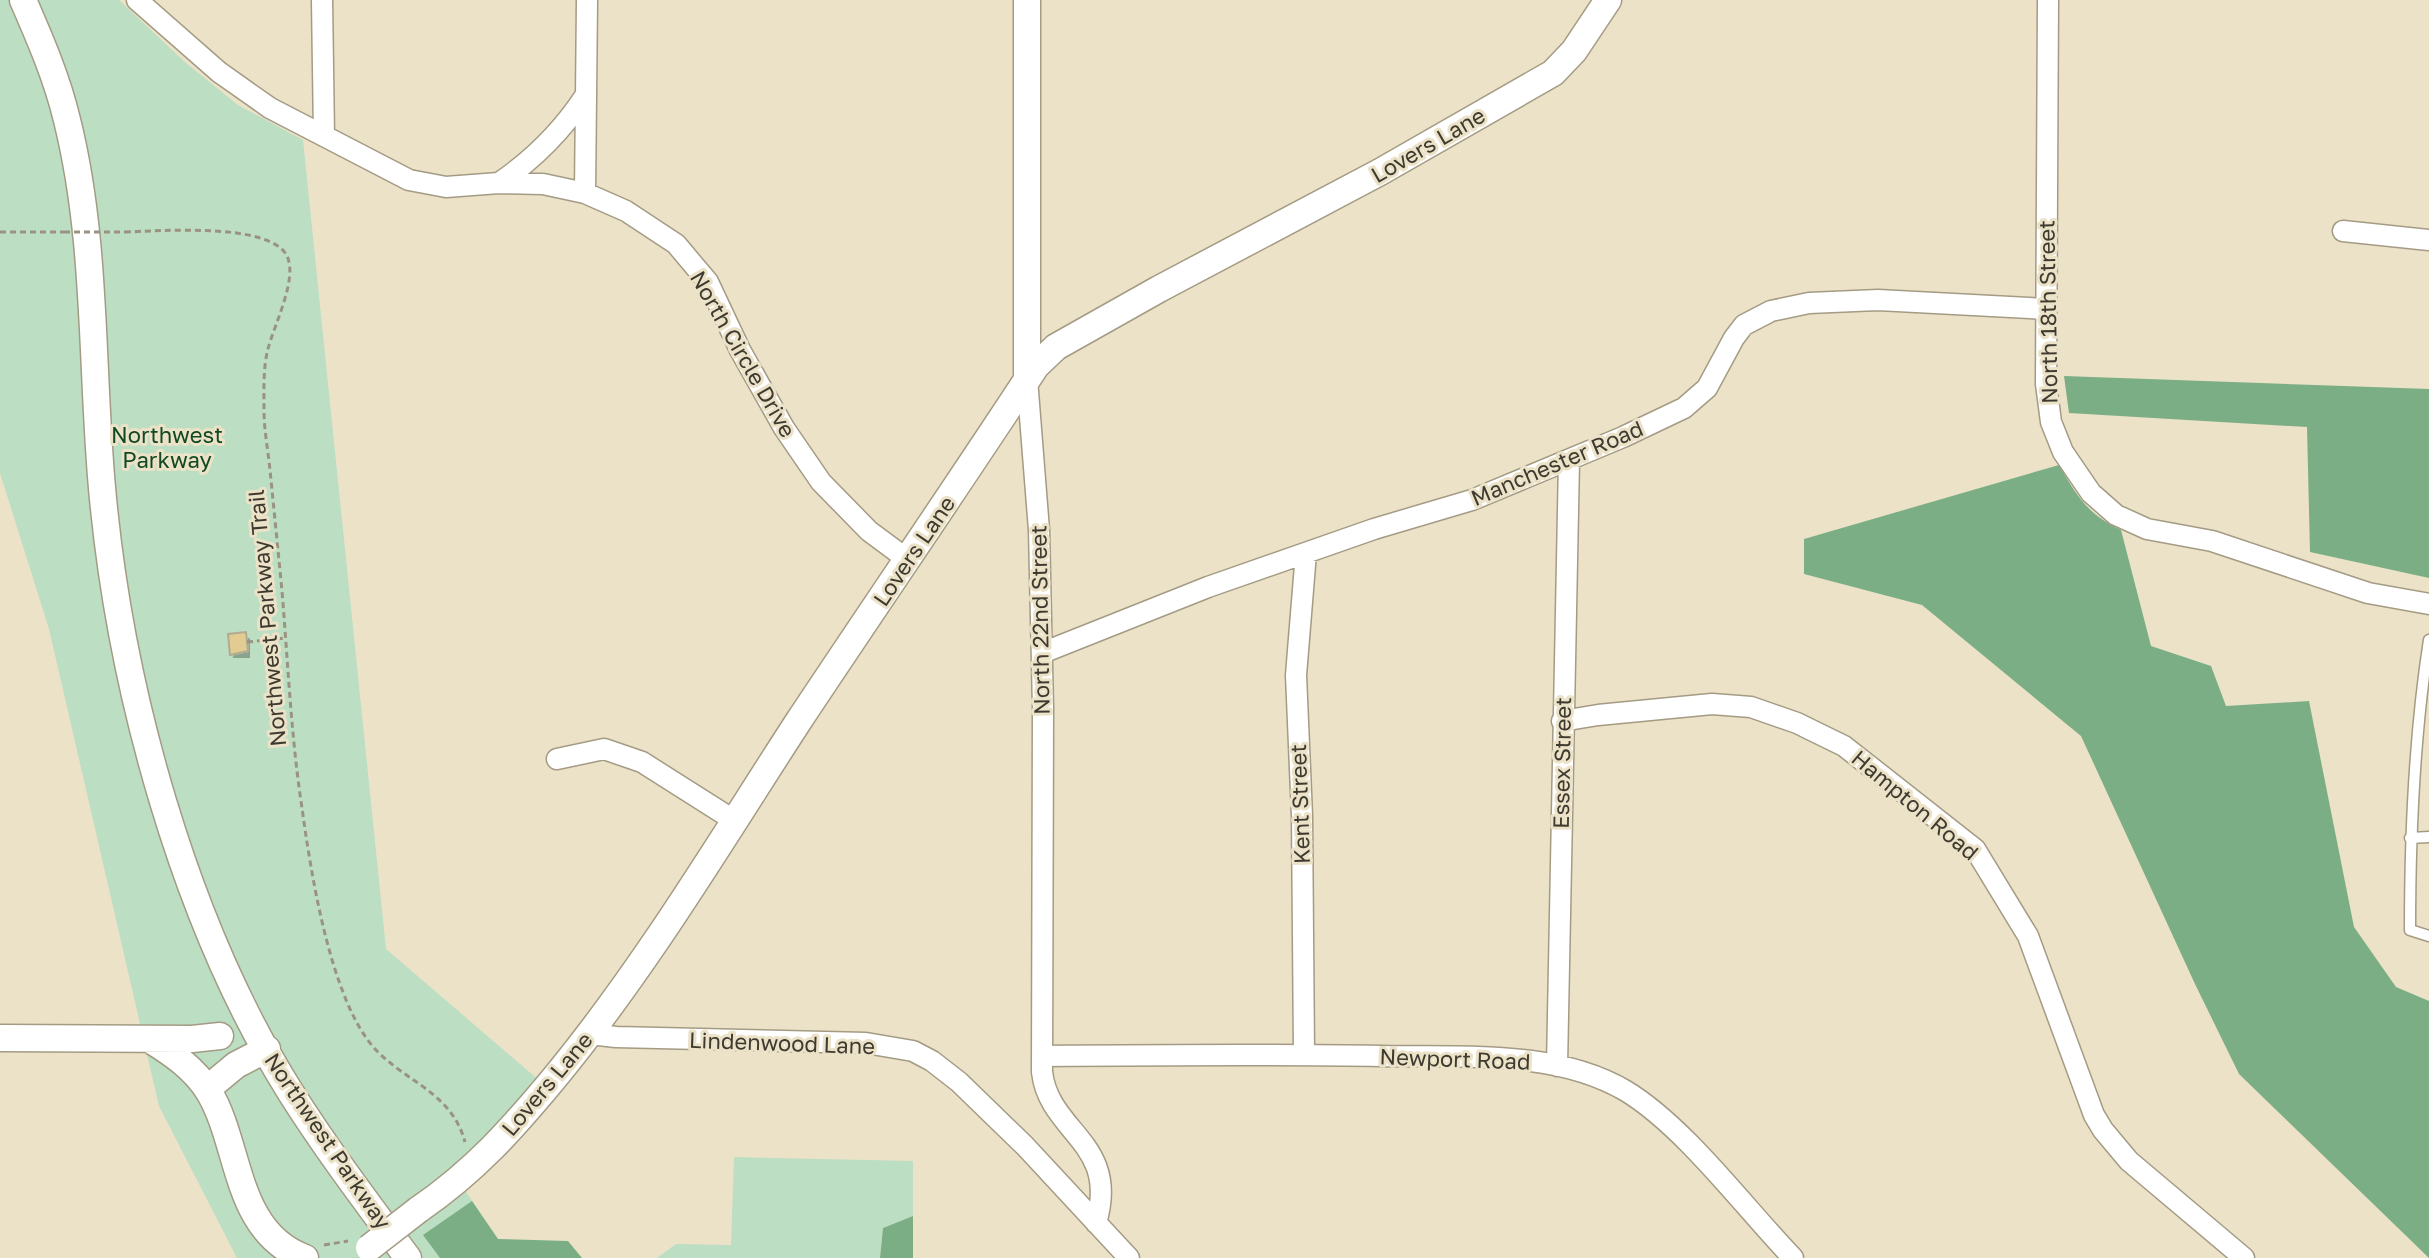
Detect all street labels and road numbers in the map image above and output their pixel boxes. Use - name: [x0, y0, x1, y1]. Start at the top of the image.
- street label: Lovers Lane: [1366, 101, 1489, 188]
- street label: North 18th Street: [2032, 220, 2063, 404]
- street label: North Circle Drive: [685, 266, 802, 442]
- street label: Manchester Road: [1467, 414, 1647, 511]
- street label: Northwest Parkway Trail: [242, 488, 291, 748]
- street label: Lovers Lane: [867, 491, 960, 611]
- street label: North 22nd Street: [1024, 525, 1055, 715]
- street label: Essex Street: [1547, 697, 1576, 829]
- street label: Kent Street: [1284, 743, 1315, 865]
- street label: Hampton Road: [1846, 744, 1984, 865]
- street label: Lovers Lane: [495, 1026, 598, 1141]
- street label: Lindenwood Lane: [689, 1026, 875, 1059]
- street label: Newport Road: [1379, 1042, 1531, 1075]
- street label: Northwest Parkway: [259, 1047, 397, 1234]

